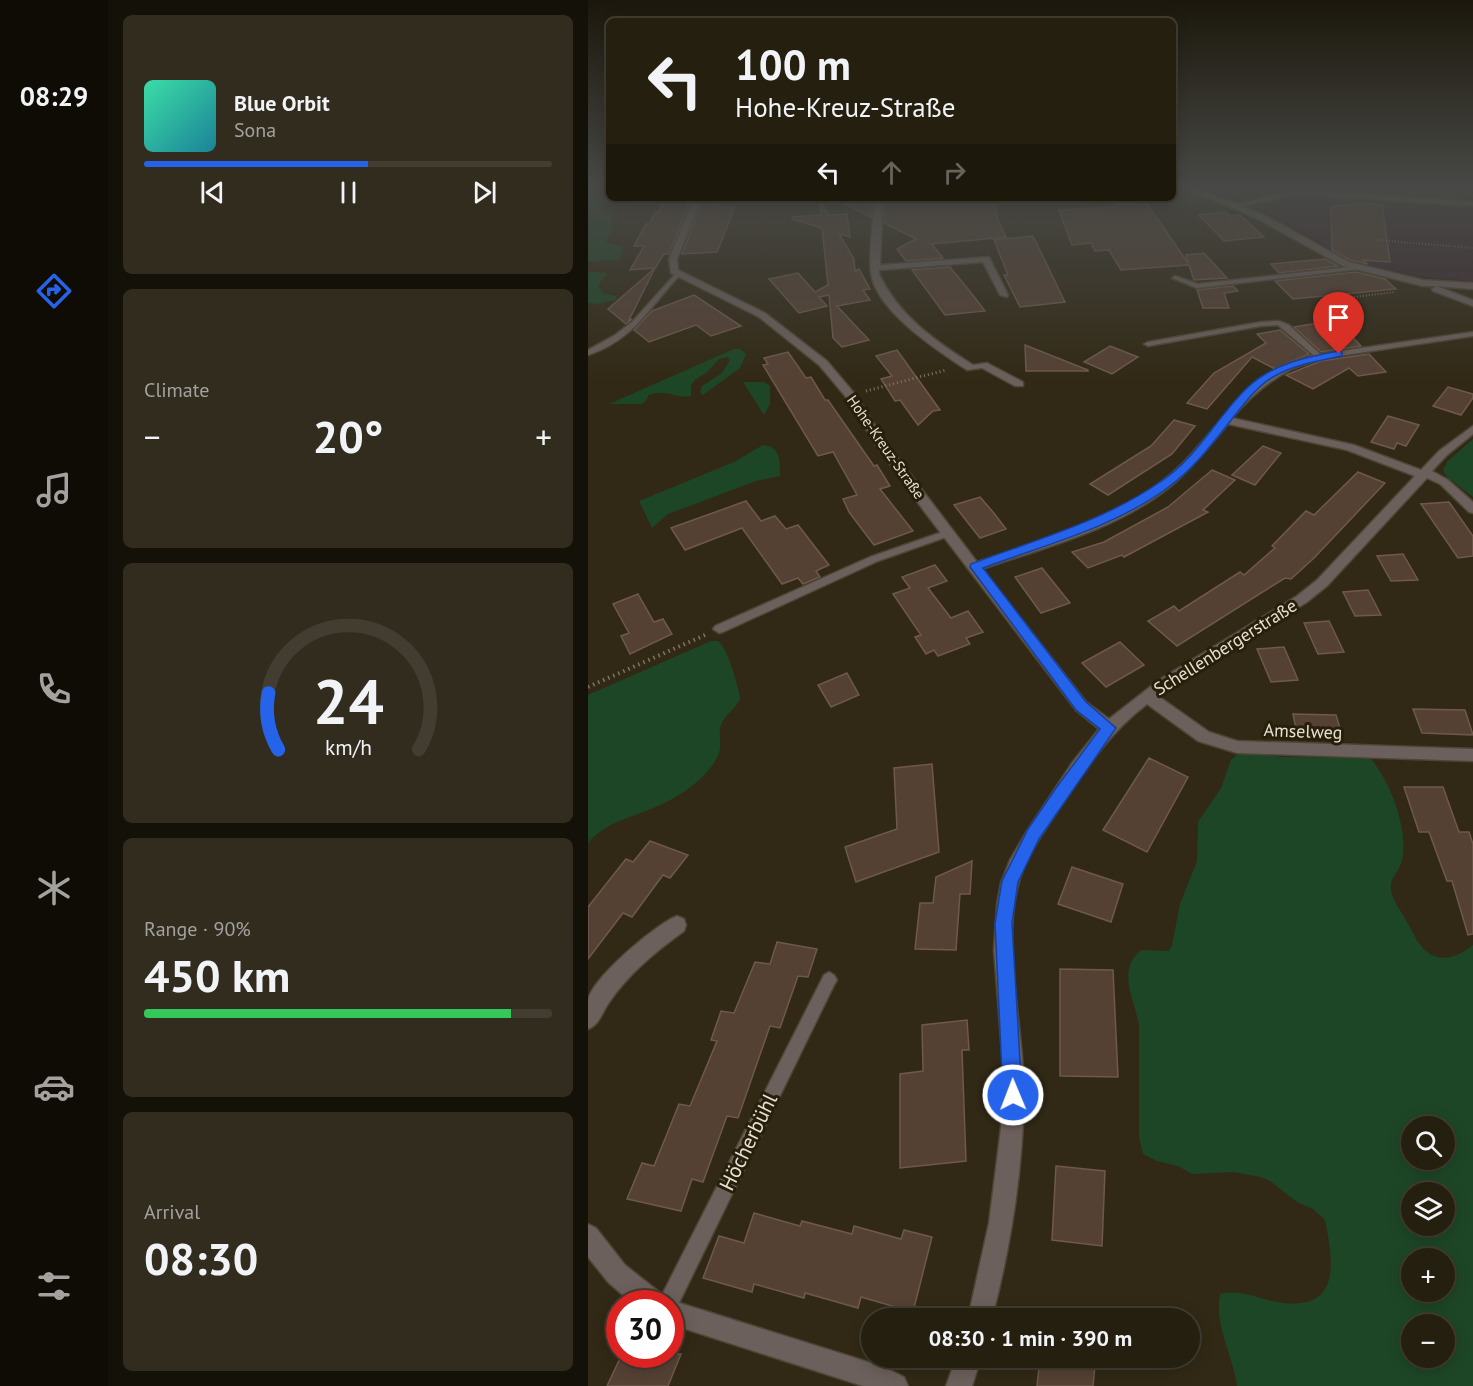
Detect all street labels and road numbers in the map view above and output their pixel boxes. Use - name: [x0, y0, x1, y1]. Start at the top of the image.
- street label: Hohe-Kreuz-Straße: [843, 391, 929, 503]
- street label: Schellenbergerstraße: [1149, 594, 1301, 700]
- street label: Amselweg: [1263, 718, 1343, 744]
- street label: Höcherbühl: [713, 1089, 783, 1195]

